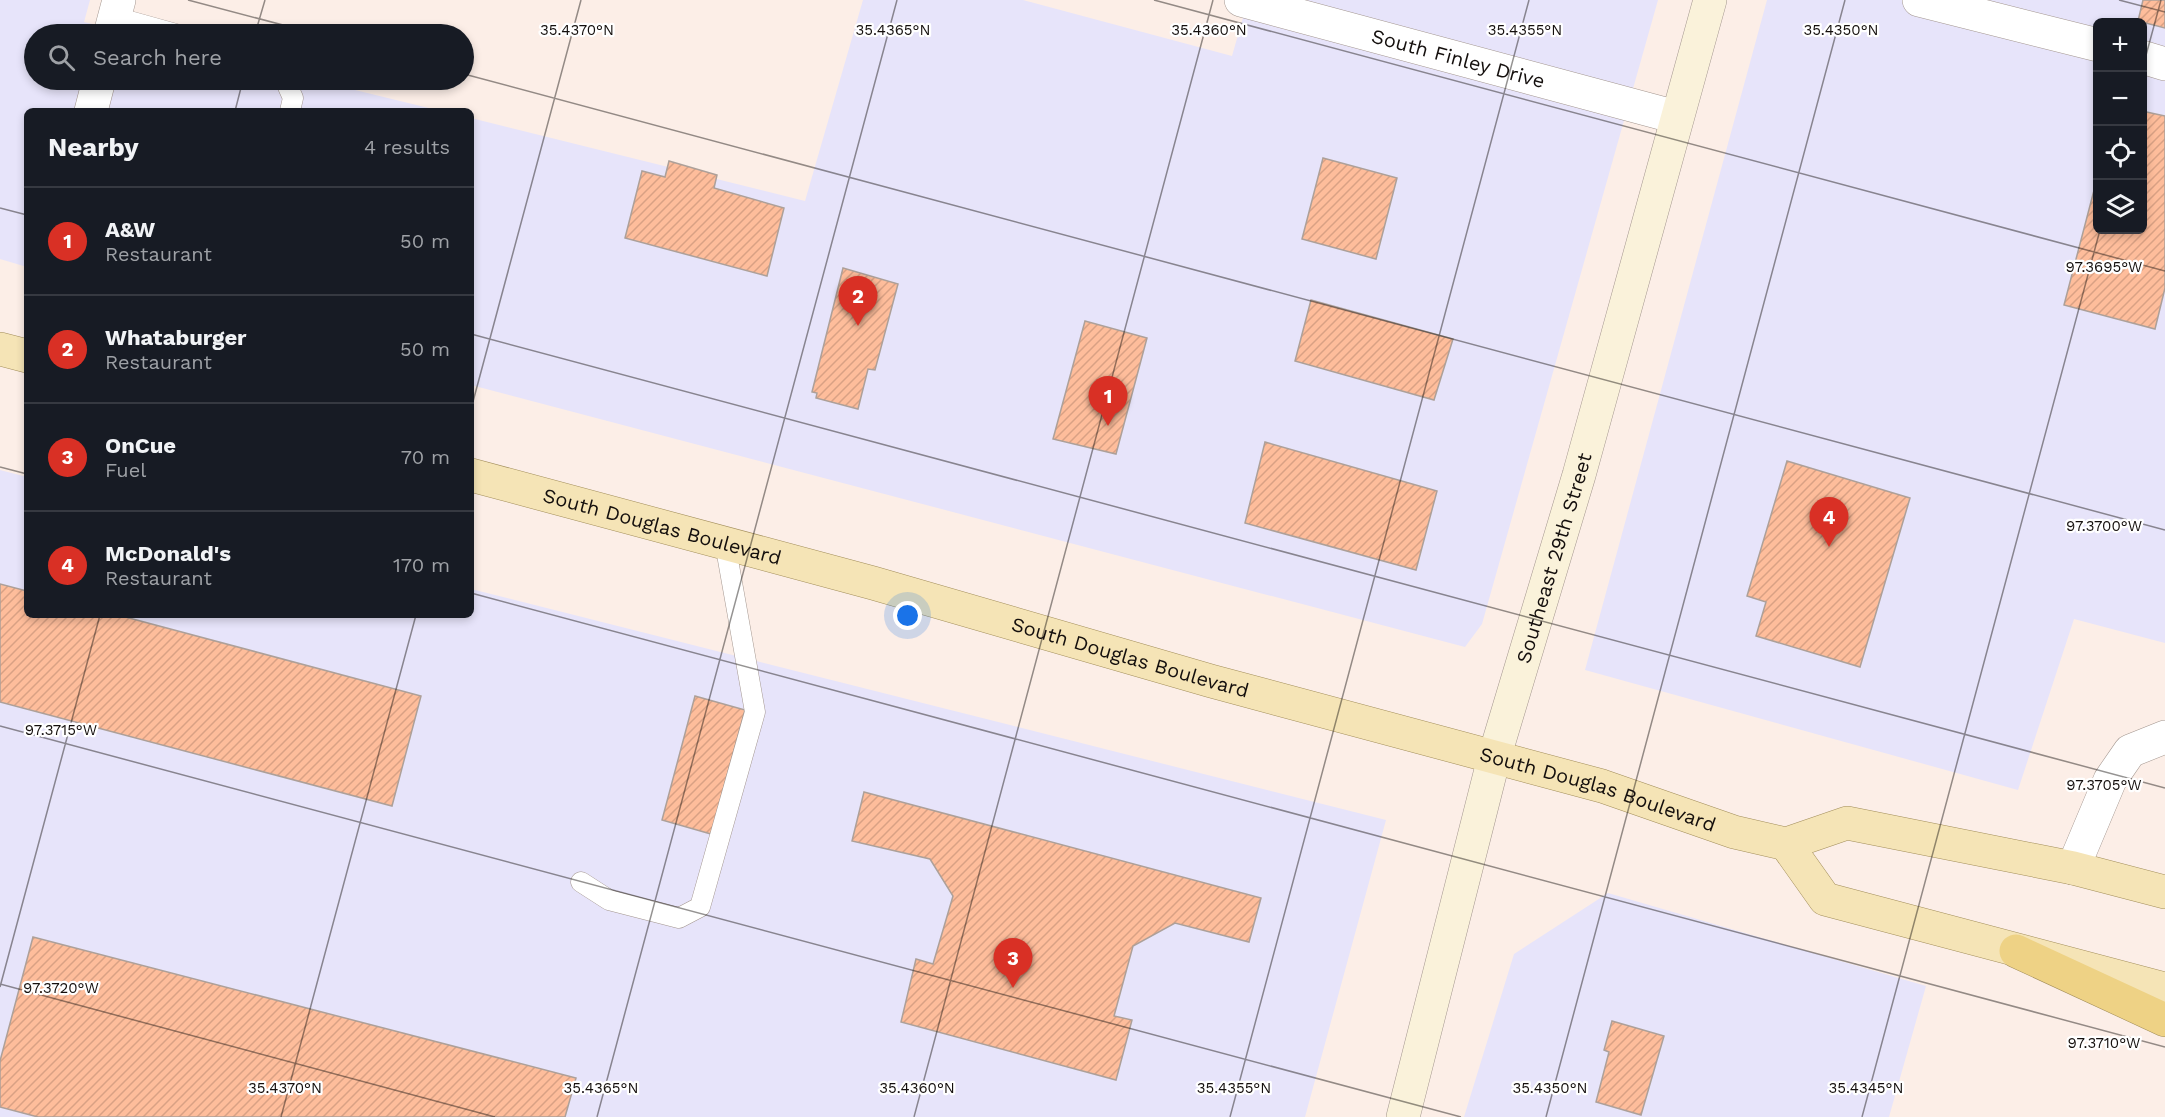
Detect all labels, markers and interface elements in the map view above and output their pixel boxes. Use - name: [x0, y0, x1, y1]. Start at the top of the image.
- map controls: [2093, 18, 2147, 234]
- button: +: [2093, 18, 2147, 72]
- text: 35.4370°N: [540, 21, 614, 39]
- text: 35.4365°N: [856, 21, 931, 39]
- text: 35.4360°N: [1171, 21, 1247, 39]
- text: 35.4355°N: [1488, 21, 1562, 39]
- text: 35.4350°N: [1803, 21, 1879, 39]
- search box: [24, 24, 474, 90]
- street label: South Finley Drive: [1369, 24, 1547, 93]
- icon: search: [45, 41, 78, 74]
- text: Search here: [93, 45, 222, 70]
- button: −: [2093, 72, 2147, 126]
- button: locate: [2093, 126, 2147, 180]
- text: Nearby: [48, 132, 139, 162]
- text: 4 results: [364, 135, 450, 159]
- button: layers: [2093, 180, 2147, 234]
- text: A&W: [105, 217, 155, 242]
- text: 1: [63, 229, 72, 253]
- text: 50 m: [400, 229, 450, 253]
- text: Restaurant: [105, 242, 212, 266]
- text: 97.3695°W: [2065, 258, 2143, 276]
- pin: 2: [838, 276, 878, 326]
- text: Whataburger: [105, 325, 247, 350]
- text: 2: [62, 337, 73, 361]
- text: 50 m: [400, 337, 450, 361]
- text: Restaurant: [105, 350, 212, 374]
- pin: 1: [1088, 376, 1128, 426]
- text: OnCue: [105, 433, 176, 458]
- text: 3: [62, 445, 73, 469]
- text: 70 m: [401, 445, 450, 469]
- street label: Southeast 29th Street: [1511, 450, 1597, 666]
- text: Fuel: [105, 458, 146, 482]
- street label: South Douglas Boulevard: [540, 483, 784, 570]
- pin: 4: [1810, 498, 1848, 547]
- text: 97.3700°W: [2066, 517, 2142, 535]
- text: McDonald's: [105, 541, 231, 566]
- text: 4: [61, 553, 74, 577]
- text: 170 m: [393, 553, 450, 577]
- text: Restaurant: [105, 566, 212, 590]
- your location: [893, 601, 922, 630]
- street label: South Douglas Boulevard: [1009, 612, 1251, 703]
- text: 97.3715°W: [25, 721, 97, 739]
- street label: South Douglas Boulevard: [1477, 742, 1719, 837]
- text: 97.3705°W: [2066, 776, 2142, 794]
- pin: 3: [994, 938, 1032, 988]
- text: 97.3720°W: [23, 979, 99, 997]
- text: 97.3710°W: [2068, 1034, 2140, 1052]
- text: 35.4370°N: [248, 1079, 322, 1097]
- text: 35.4365°N: [564, 1079, 639, 1097]
- text: 35.4360°N: [879, 1079, 955, 1097]
- text: 35.4355°N: [1197, 1079, 1271, 1097]
- text: 35.4350°N: [1512, 1079, 1588, 1097]
- text: 35.4345°N: [1828, 1079, 1904, 1097]

